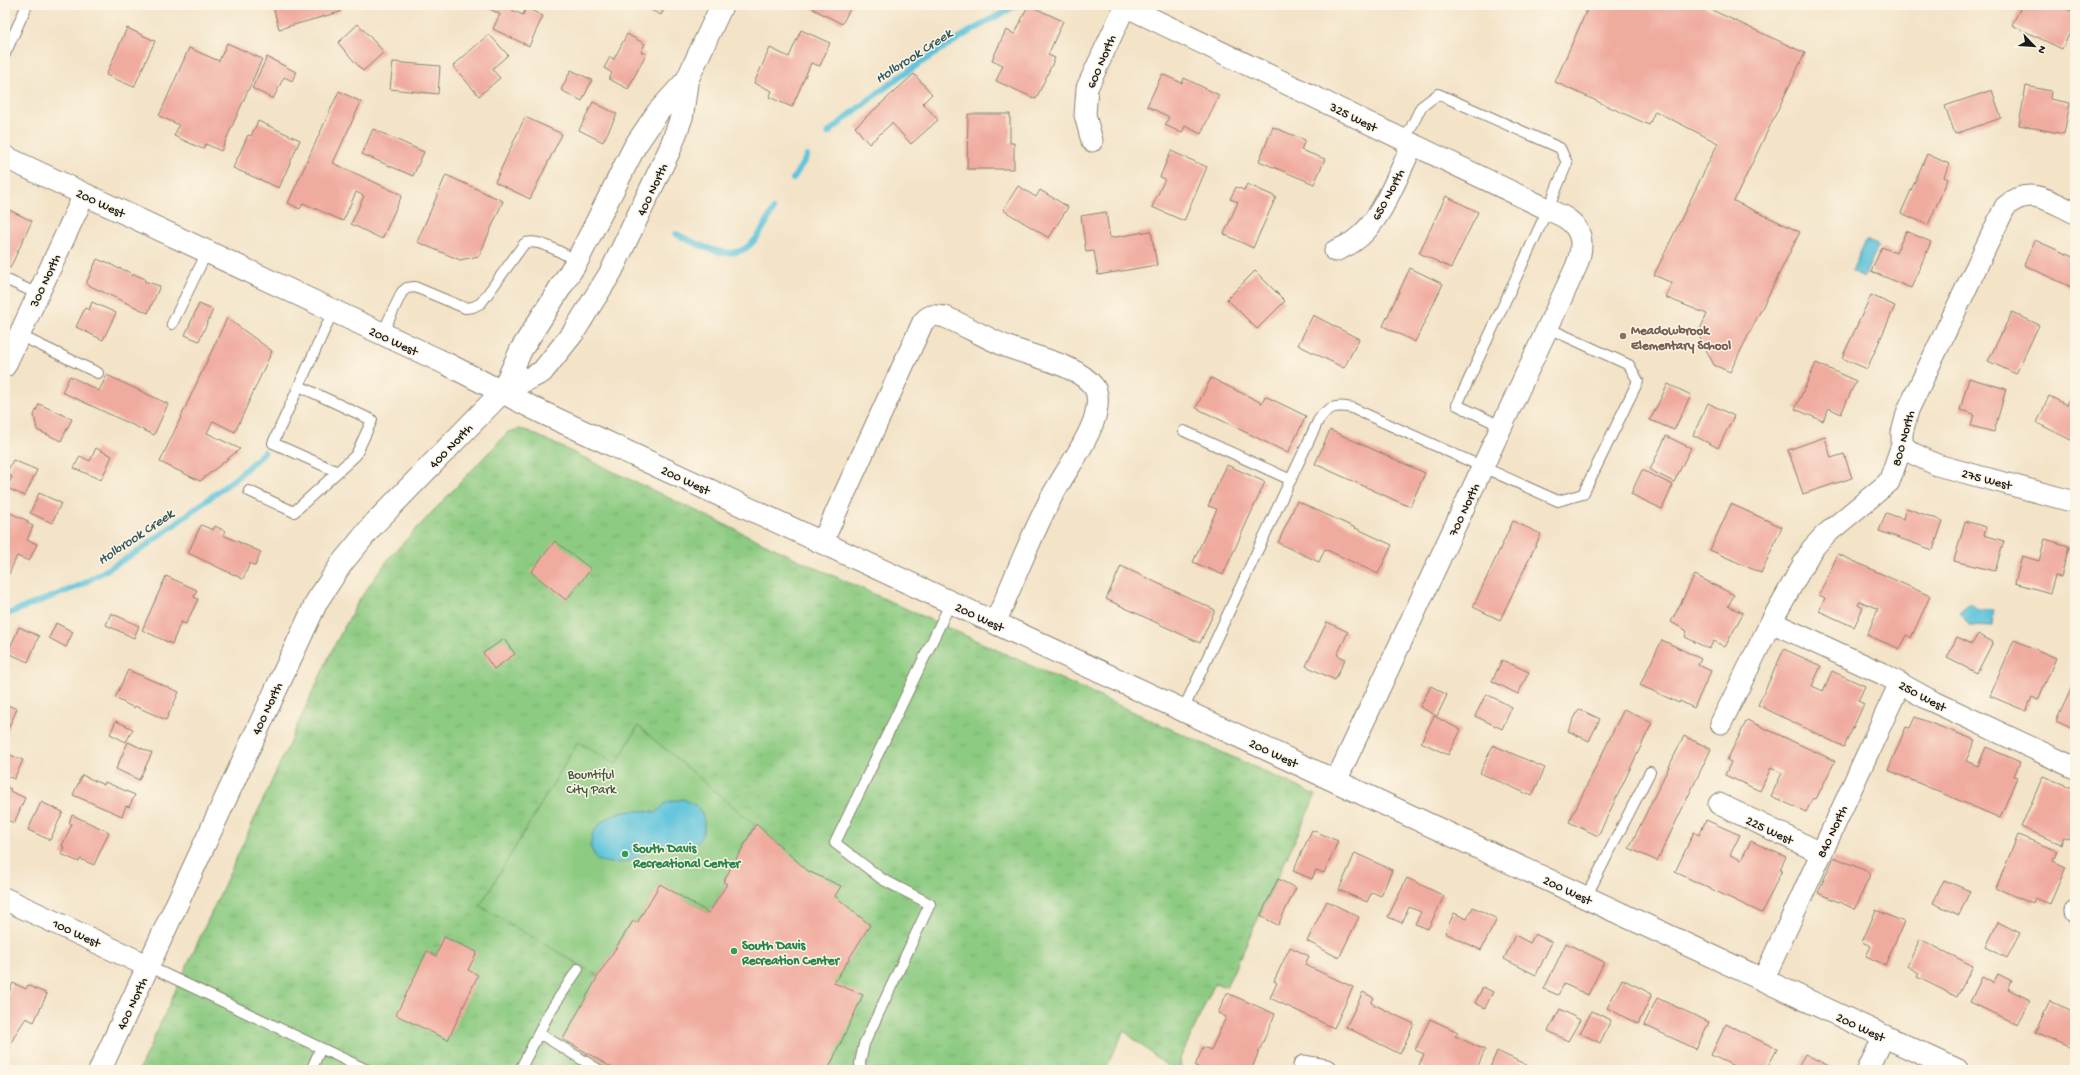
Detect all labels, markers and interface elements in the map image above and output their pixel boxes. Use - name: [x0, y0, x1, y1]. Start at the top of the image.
- water label: Holbrook Creek: [873, 25, 957, 88]
- north arrow: [2014, 26, 2054, 66]
- street label: 600 North: [1084, 33, 1120, 91]
- text: N: [2034, 44, 2048, 55]
- street label: 325 West: [1326, 100, 1381, 137]
- street label: 400 North: [635, 161, 672, 219]
- street label: 650 North: [1369, 167, 1409, 223]
- street label: 200 West: [73, 186, 128, 223]
- street label: 300 North: [27, 252, 65, 311]
- street label: 200 West: [366, 324, 421, 361]
- place label: Meadowbrook Elementary School: [1631, 324, 1731, 354]
- marker: Meadowbrook Elementary School: [1618, 331, 1628, 341]
- street label: 800 North: [1890, 409, 1919, 468]
- street label: 400 North: [427, 421, 477, 472]
- street label: 200 West: [658, 463, 713, 500]
- street label: 275 West: [1960, 467, 2015, 495]
- street label: 700 North: [1446, 481, 1484, 540]
- water label: Holbrook Creek: [95, 505, 179, 570]
- street label: 200 West: [952, 600, 1007, 637]
- street label: 250 West: [1896, 678, 1950, 717]
- street label: 400 North: [250, 680, 287, 738]
- street label: 200 West: [1246, 736, 1301, 773]
- park label: Bountiful City Park: [566, 768, 617, 798]
- street label: 840 North: [1815, 804, 1852, 861]
- street label: 225 West: [1743, 814, 1797, 849]
- place label: South Davis Recreational Center: [632, 842, 742, 872]
- marker: South Davis Recreational Center: [620, 849, 630, 859]
- street label: 200 West: [1540, 873, 1595, 910]
- street label: 100 West: [49, 916, 104, 953]
- place label: South Davis Recreation Center: [741, 939, 841, 969]
- marker: South Davis Recreation Center: [729, 946, 739, 956]
- street label: 400 North: [115, 975, 152, 1033]
- street label: 200 West: [1833, 1010, 1888, 1047]

